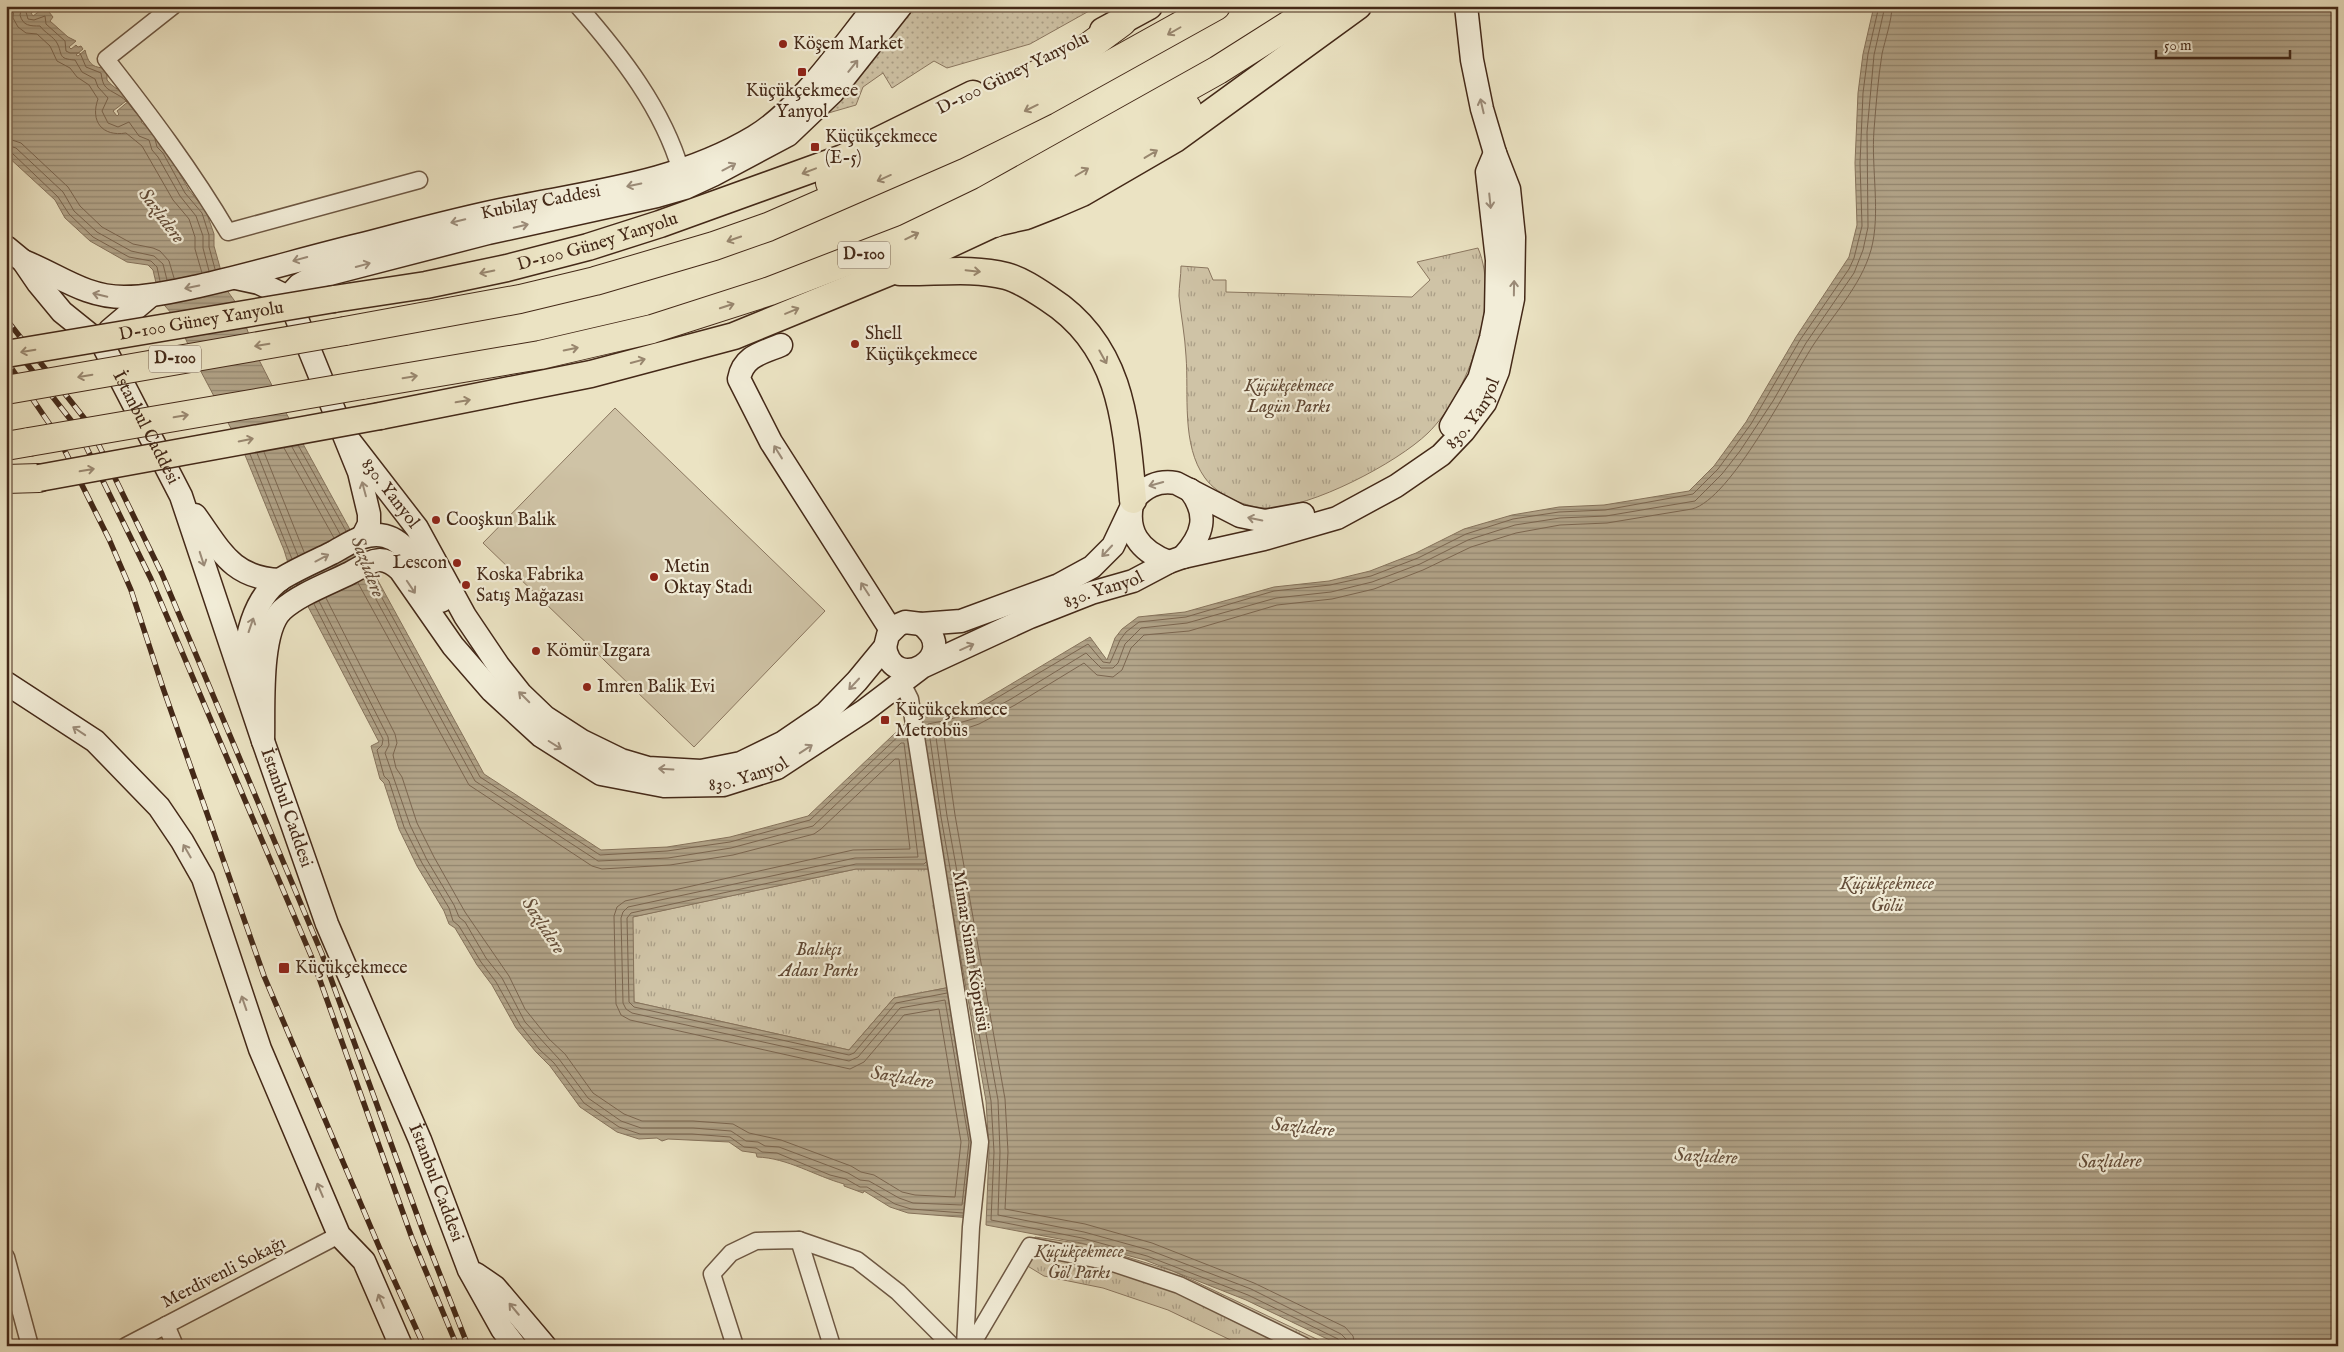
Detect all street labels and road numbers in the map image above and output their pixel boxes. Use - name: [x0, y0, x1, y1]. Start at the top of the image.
- street label: D-100 Güney Yanyolu: [933, 27, 1093, 121]
- street label: Kubilay Caddesi: [479, 179, 603, 225]
- street label: D-100 Güney Yanyolu: [515, 207, 681, 276]
- road number: D-100: [838, 242, 890, 268]
- street label: D-100 Güney Yanyolu: [117, 296, 285, 346]
- road number: D-100: [149, 346, 201, 372]
- street label: İstanbul Caddesi: [107, 367, 185, 488]
- street label: 830. Yanyol: [1441, 374, 1506, 454]
- street label: 830. Yanyol: [356, 454, 425, 533]
- street label: 830. Yanyol: [1061, 566, 1148, 614]
- street label: İstanbul Caddesi: [255, 745, 318, 871]
- street label: 830. Yanyol: [709, 752, 793, 797]
- street label: Mimar Sinan Köprüsü: [946, 869, 994, 1033]
- street label: İstanbul Caddesi: [403, 1120, 469, 1245]
- street label: Merdivenli Sokağı: [158, 1232, 290, 1314]

